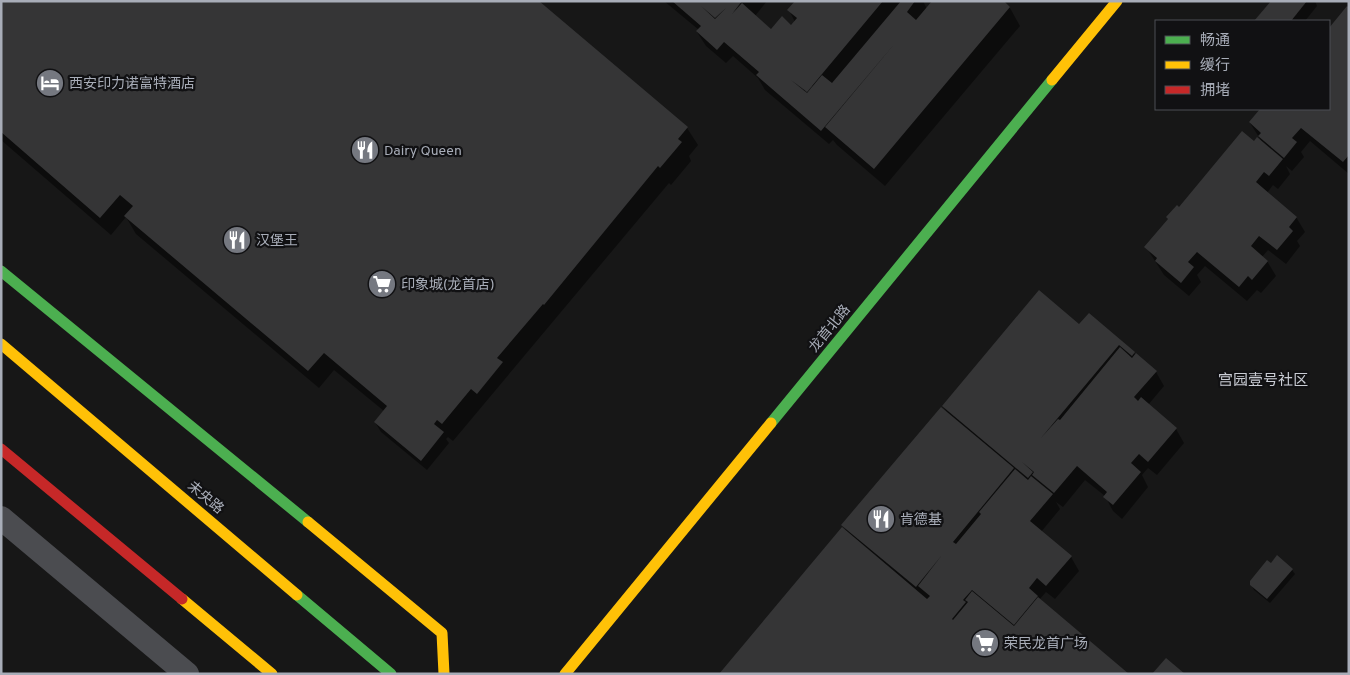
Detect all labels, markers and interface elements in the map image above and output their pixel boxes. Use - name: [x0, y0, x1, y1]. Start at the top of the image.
- legend: [1155, 20, 1330, 110]
- text: 畅通: [1200, 32, 1230, 51]
- text: 缓行: [1200, 57, 1230, 76]
- hotel icon: 西安印力诺富特酒店: [35, 68, 65, 98]
- place label: 西安印力诺富特酒店: [69, 76, 195, 93]
- text: 拥堵: [1200, 82, 1230, 101]
- restaurant icon: Dairy Queen: [350, 135, 380, 165]
- place label: Dairy Queen: [384, 143, 462, 160]
- restaurant icon: 汉堡王: [222, 225, 252, 255]
- place label: 汉堡王: [256, 233, 298, 250]
- supermarket icon: 印象城(龙首店): [367, 269, 397, 299]
- place label: 印象城(龙首店): [401, 276, 495, 294]
- street label: 龙首北路: [805, 301, 854, 356]
- district label: 宫园壹号社区: [1218, 372, 1308, 391]
- street label: 未央路: [183, 478, 227, 518]
- restaurant icon: 肯德基: [866, 504, 896, 534]
- place label: 肯德基: [900, 511, 942, 529]
- supermarket icon: 荣民龙首广场: [970, 628, 1000, 658]
- place label: 荣民龙首广场: [1004, 635, 1088, 653]

